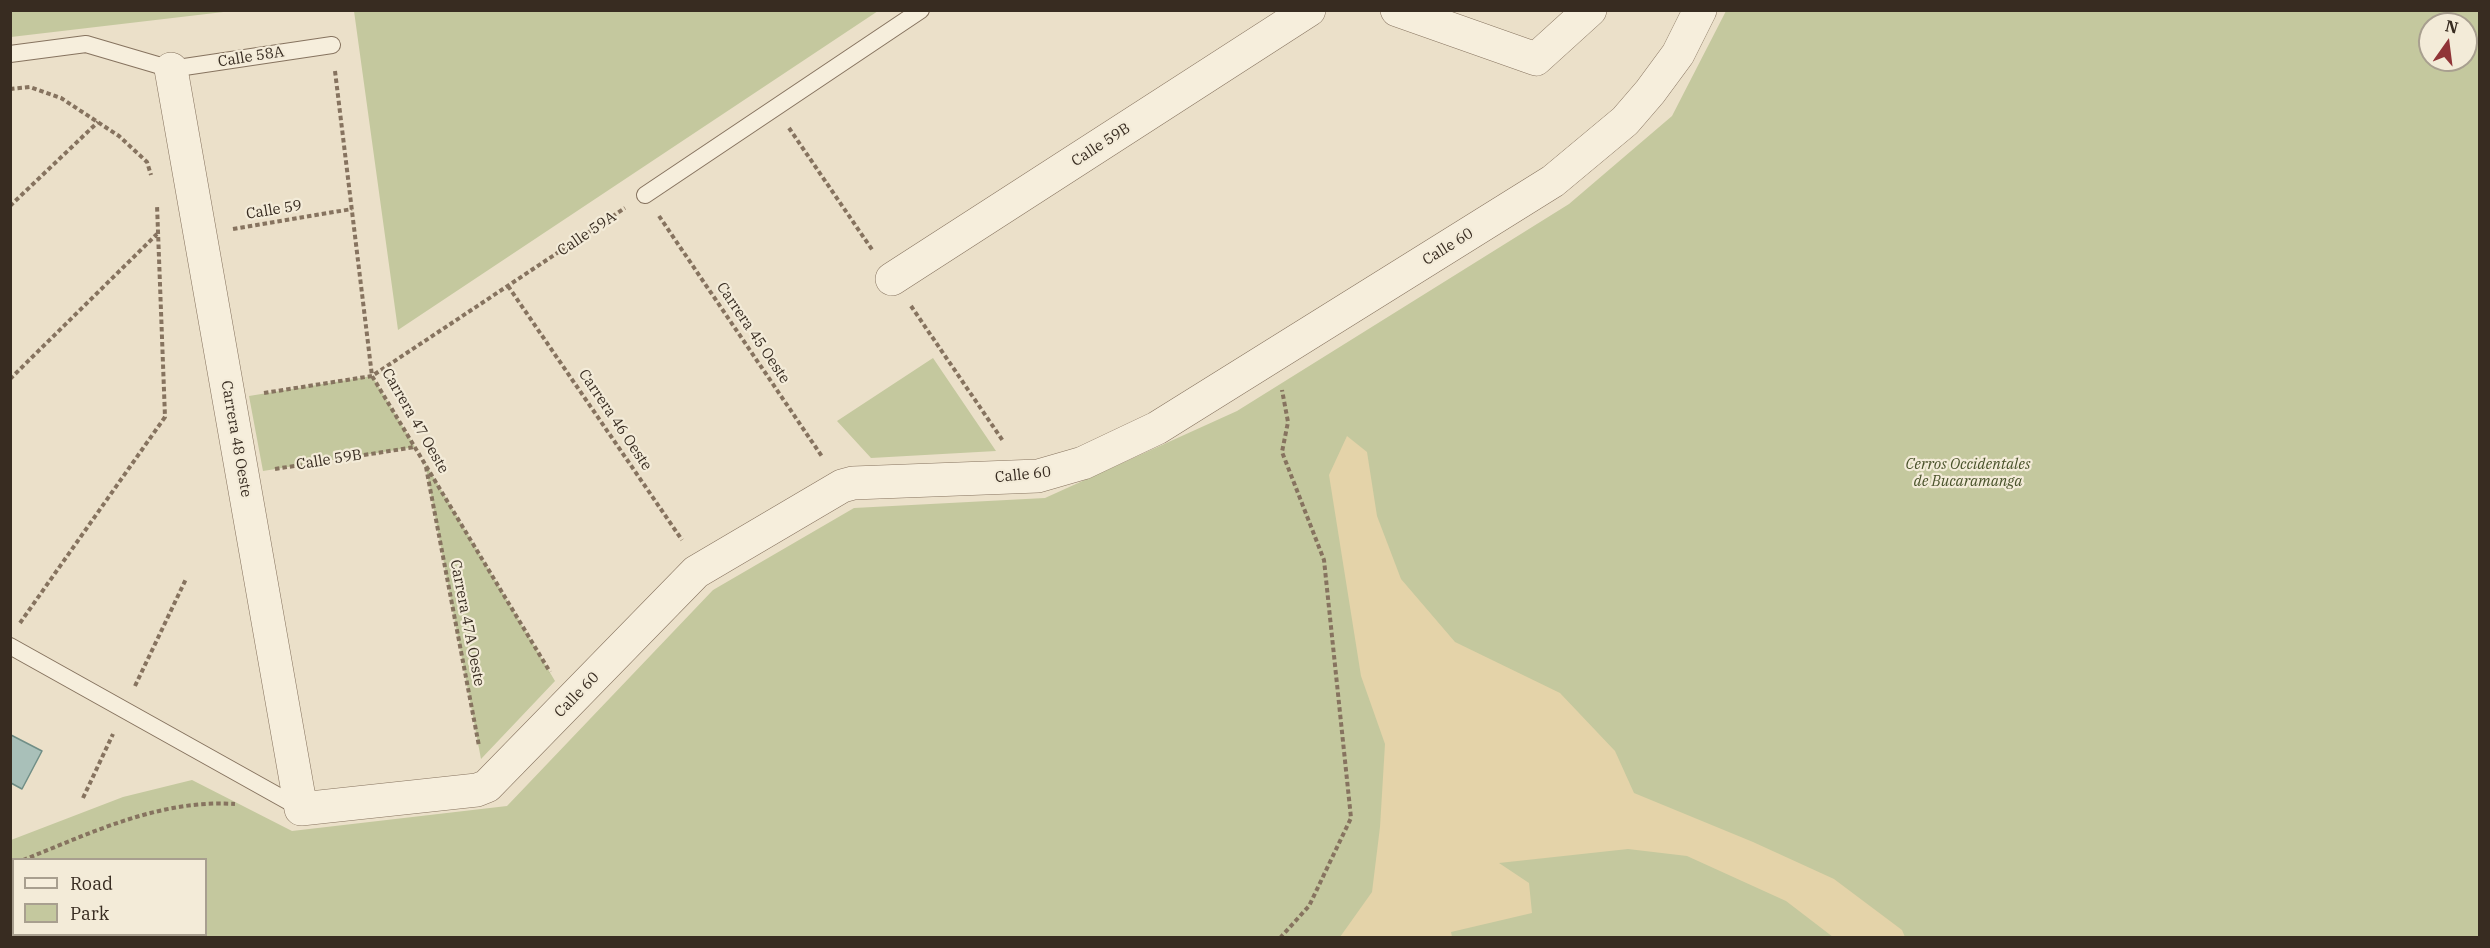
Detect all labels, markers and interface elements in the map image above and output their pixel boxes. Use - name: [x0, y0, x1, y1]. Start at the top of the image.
- north arrow: [2418, 12, 2478, 72]
- text: N: [2443, 15, 2460, 38]
- street label: Calle 58A: [217, 43, 285, 71]
- street label: Calle 59B: [1068, 119, 1134, 171]
- street label: Calle 59: [245, 197, 303, 223]
- street label: Calle 59A: [554, 208, 620, 260]
- street label: Calle 60: [1419, 224, 1477, 270]
- street label: Carrera 45 Oeste: [712, 279, 794, 387]
- street label: Carrera 47 Oeste: [378, 365, 452, 477]
- street label: Carrera 46 Oeste: [574, 366, 656, 474]
- street label: Carrera 48 Oeste: [217, 379, 255, 499]
- street label: Calle 59B: [295, 446, 363, 474]
- park label: Cerros Occidentales de Bucaramanga: [1905, 456, 2031, 491]
- street label: Calle 60: [994, 463, 1052, 487]
- street label: Carrera 47A Oeste: [446, 558, 488, 688]
- street label: Calle 60: [551, 669, 603, 721]
- legend: [12, 858, 207, 936]
- text: Road: [70, 872, 113, 895]
- text: Park: [70, 902, 109, 925]

